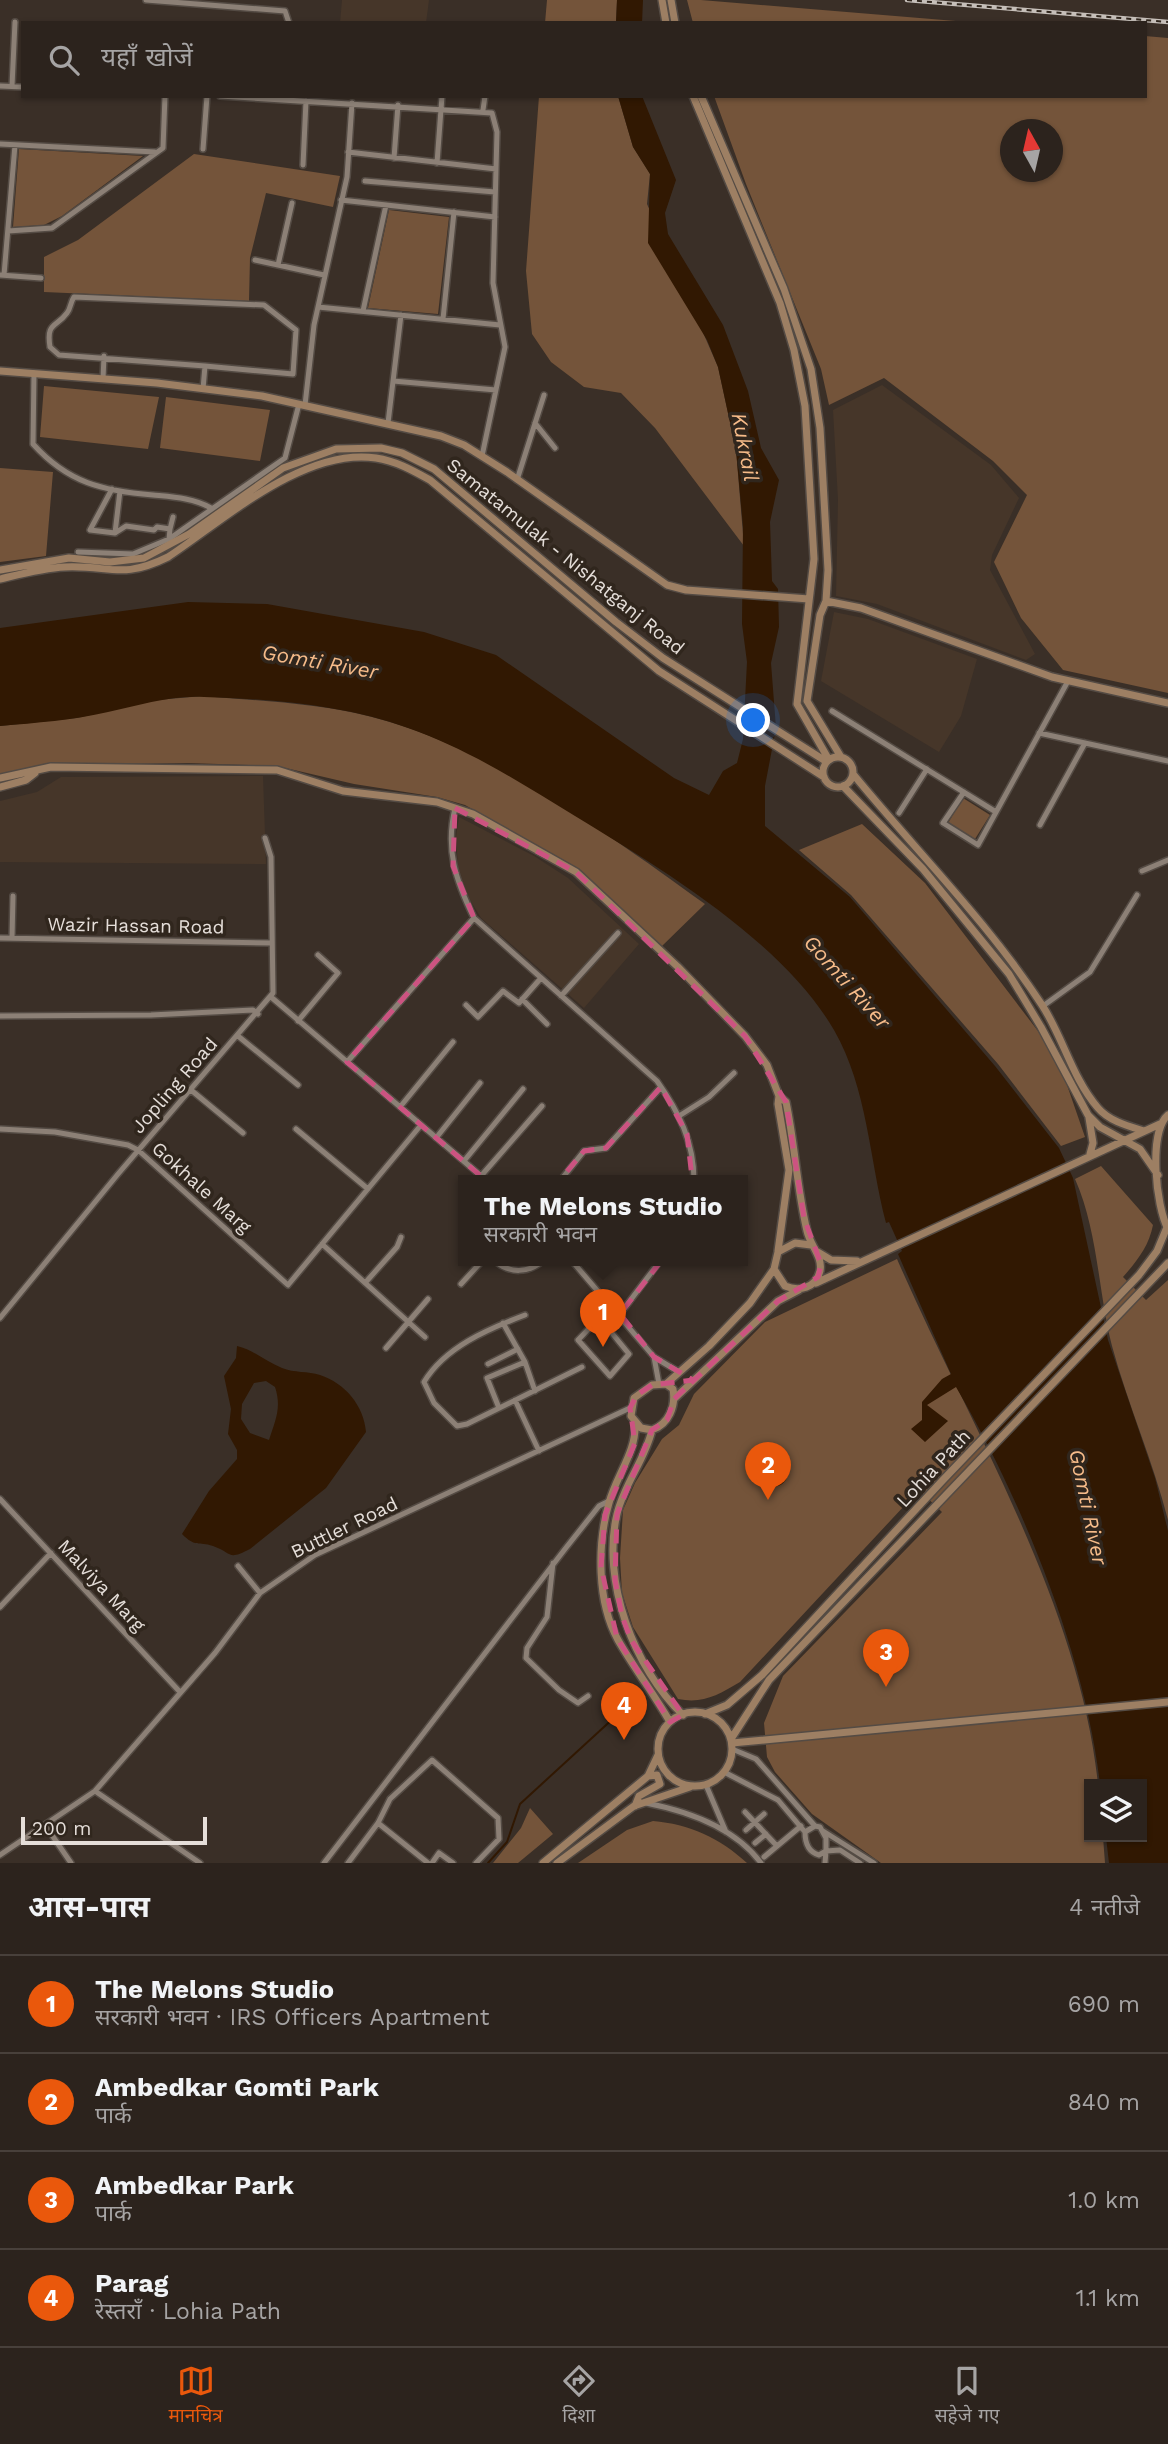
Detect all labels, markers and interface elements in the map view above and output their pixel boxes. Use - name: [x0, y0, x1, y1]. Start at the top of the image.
- search box: [21, 21, 1147, 98]
- icon: search: [45, 41, 83, 79]
- text: यहाँ खोजें: [101, 42, 193, 72]
- north arrow: [1000, 119, 1063, 182]
- water label: Kukrail: [727, 410, 764, 483]
- street label: Samatamulak - Nishatganj Road: [442, 453, 689, 659]
- water label: Gomti River: [260, 639, 381, 684]
- your location: [736, 703, 770, 737]
- street label: Wazir Hassan Road: [47, 912, 225, 939]
- water label: Gomti River: [799, 930, 896, 1034]
- street label: Jopling Road: [126, 1033, 222, 1138]
- street label: Gokhale Marg: [147, 1137, 257, 1239]
- popup: [458, 1175, 748, 1266]
- text: The Melons Studio: [483, 1191, 723, 1221]
- text: सरकारी भवन: [483, 1221, 597, 1248]
- pin: 1: [580, 1289, 626, 1347]
- street label: Lohia Path: [892, 1425, 975, 1512]
- pin: 2: [745, 1442, 791, 1500]
- water label: Gomti River: [1064, 1447, 1113, 1568]
- street label: Buttler Road: [287, 1492, 401, 1563]
- street label: Malviya Marg: [53, 1534, 151, 1637]
- pin: 3: [863, 1629, 909, 1687]
- pin: 4: [601, 1682, 647, 1740]
- map controls: [1084, 1779, 1147, 1842]
- button: layers: [1084, 1779, 1147, 1842]
- scale bar: [21, 1814, 206, 1846]
- text: 200 m: [32, 1817, 91, 1840]
- text: आस-पास: [28, 1889, 150, 1924]
- text: 4 नतीजे: [1069, 1894, 1140, 1921]
- text: The Melons Studio: [95, 1974, 334, 2004]
- text: 1: [46, 1991, 56, 2018]
- text: 690 m: [1068, 1991, 1140, 2018]
- text: सरकारी भवन · IRS Officers Apartment: [95, 2004, 489, 2031]
- text: Ambedkar Gomti Park: [95, 2072, 379, 2102]
- text: 2: [44, 2089, 58, 2116]
- text: 840 m: [1068, 2089, 1140, 2116]
- text: पार्क: [95, 2102, 132, 2129]
- text: Ambedkar Park: [95, 2170, 294, 2200]
- text: 3: [44, 2187, 58, 2214]
- text: 1.0 km: [1068, 2187, 1140, 2214]
- text: पार्क: [95, 2200, 132, 2227]
- text: Parag: [95, 2268, 168, 2298]
- text: 4: [44, 2285, 58, 2312]
- text: 1.1 km: [1076, 2285, 1140, 2312]
- text: रेस्तराँ · Lohia Path: [95, 2298, 281, 2325]
- tab: मानचित्र: [168, 2362, 223, 2430]
- tab: दिशा: [560, 2362, 598, 2430]
- tab: सहेजे गए: [935, 2362, 999, 2430]

